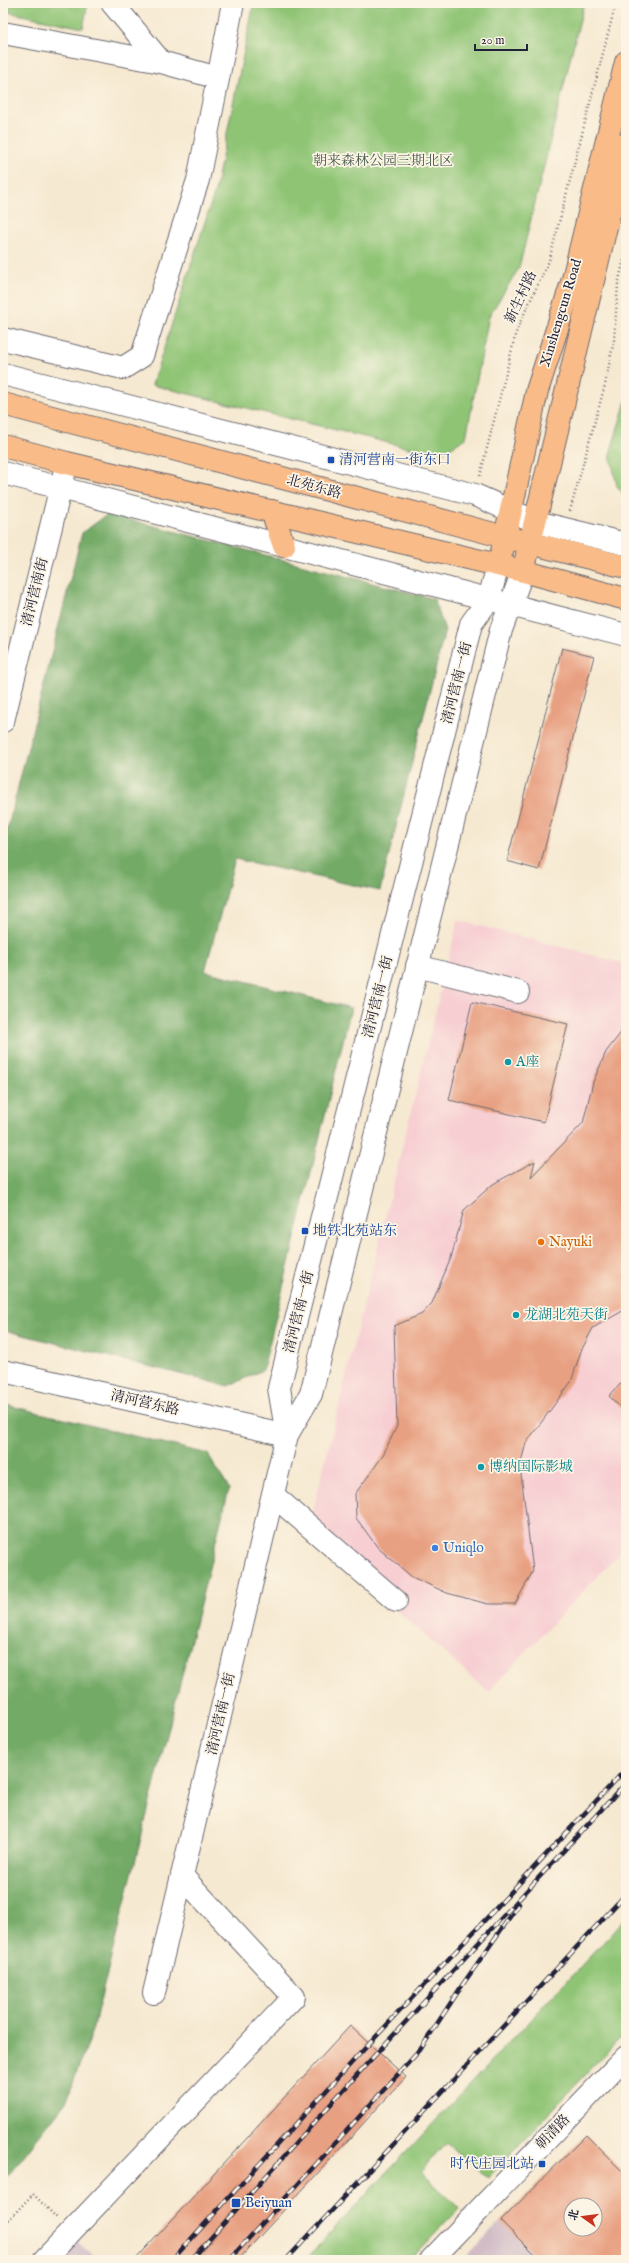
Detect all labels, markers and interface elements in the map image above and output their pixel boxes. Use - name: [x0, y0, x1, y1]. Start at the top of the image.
- scale bar: [475, 26, 527, 52]
- text: 20 m: [481, 33, 504, 48]
- park label: 朝来森林公园三期北区: [313, 152, 453, 170]
- street label: Xinshengcun Road: [536, 256, 586, 369]
- street label: 新生村路: [501, 268, 541, 326]
- place label: 清河营南一街东口: [339, 451, 451, 469]
- marker: 清河营南一街东口: [326, 455, 336, 465]
- street label: 北苑东路: [285, 471, 343, 503]
- street label: 清河营南街: [18, 556, 52, 628]
- street label: 清河营南一街: [438, 640, 476, 726]
- street label: 清河营南一街: [359, 954, 397, 1040]
- place label: A座: [515, 1053, 539, 1071]
- marker: A座: [503, 1057, 513, 1067]
- place label: 地铁北苑站东: [313, 1222, 397, 1240]
- marker: 地铁北苑站东: [300, 1226, 310, 1236]
- place label: Nayuki: [549, 1233, 592, 1251]
- marker: Nayuki: [536, 1237, 546, 1247]
- street label: 清河营南一街: [280, 1269, 318, 1355]
- place label: 龙湖北苑天街: [524, 1306, 608, 1324]
- marker: 龙湖北苑天街: [511, 1310, 521, 1320]
- street label: 清河营东路: [109, 1386, 181, 1420]
- place label: 博纳国际影城: [489, 1458, 573, 1476]
- marker: 博纳国际影城: [476, 1462, 486, 1472]
- place label: Uniqlo: [443, 1539, 484, 1557]
- marker: Uniqlo: [430, 1543, 440, 1553]
- street label: 清河营南一街: [203, 1671, 239, 1757]
- street label: 朝清路: [532, 2111, 574, 2153]
- place label: 时代庄园北站: [450, 2155, 534, 2173]
- marker: 时代庄园北站: [537, 2159, 547, 2169]
- place label: Beiyuan: [245, 2194, 293, 2212]
- marker: Beiyuan: [230, 2197, 242, 2209]
- north arrow: [563, 2197, 603, 2237]
- text: 北: [566, 2208, 582, 2222]

